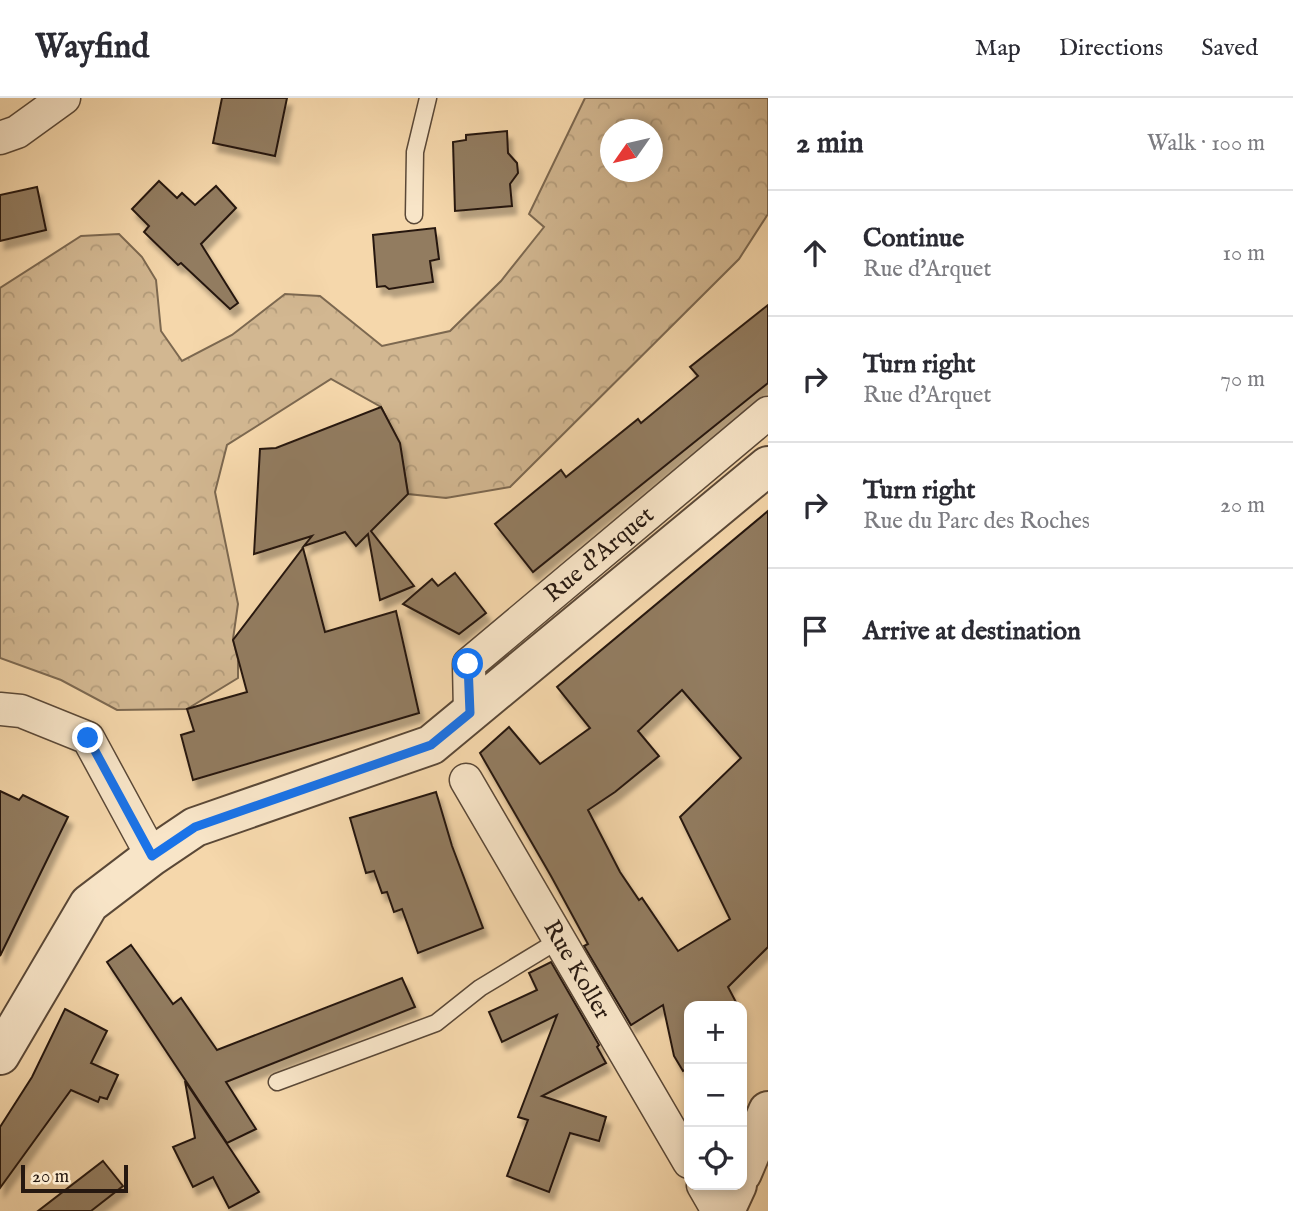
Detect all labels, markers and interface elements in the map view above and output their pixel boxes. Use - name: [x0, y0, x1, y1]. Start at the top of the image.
- text: Wayfind: [35, 27, 149, 69]
- text: Map: [975, 33, 1021, 64]
- text: Directions: [1059, 33, 1163, 64]
- text: Saved: [1201, 33, 1258, 64]
- north arrow: [600, 119, 663, 182]
- text: 2 min: [796, 125, 864, 163]
- text: Walk · 100 m: [1147, 129, 1265, 158]
- text: Continue: [863, 222, 964, 255]
- icon: ahead: [796, 234, 834, 272]
- text: 10 m: [1222, 239, 1265, 268]
- text: Rue d'Arquet: [863, 255, 991, 284]
- text: Turn right: [863, 348, 976, 381]
- icon: right: [796, 360, 834, 398]
- text: 70 m: [1220, 365, 1265, 394]
- text: Rue d'Arquet: [863, 381, 991, 410]
- text: Turn right: [863, 474, 976, 507]
- icon: right: [796, 486, 834, 524]
- text: 20 m: [1220, 491, 1265, 520]
- street label: Rue d'Arquet: [538, 500, 660, 610]
- text: Rue du Parc des Roches: [863, 507, 1090, 536]
- icon: arrive: [796, 612, 834, 650]
- text: Arrive at destination: [863, 615, 1081, 648]
- route start: [452, 648, 483, 679]
- route end: [72, 722, 103, 753]
- street label: Rue Koller: [536, 915, 618, 1025]
- map controls: [684, 1001, 747, 1190]
- button: +: [684, 1001, 747, 1064]
- button: −: [684, 1064, 747, 1127]
- button: locate: [684, 1127, 747, 1190]
- scale bar: [21, 1162, 128, 1194]
- text: 20 m: [32, 1165, 69, 1189]

